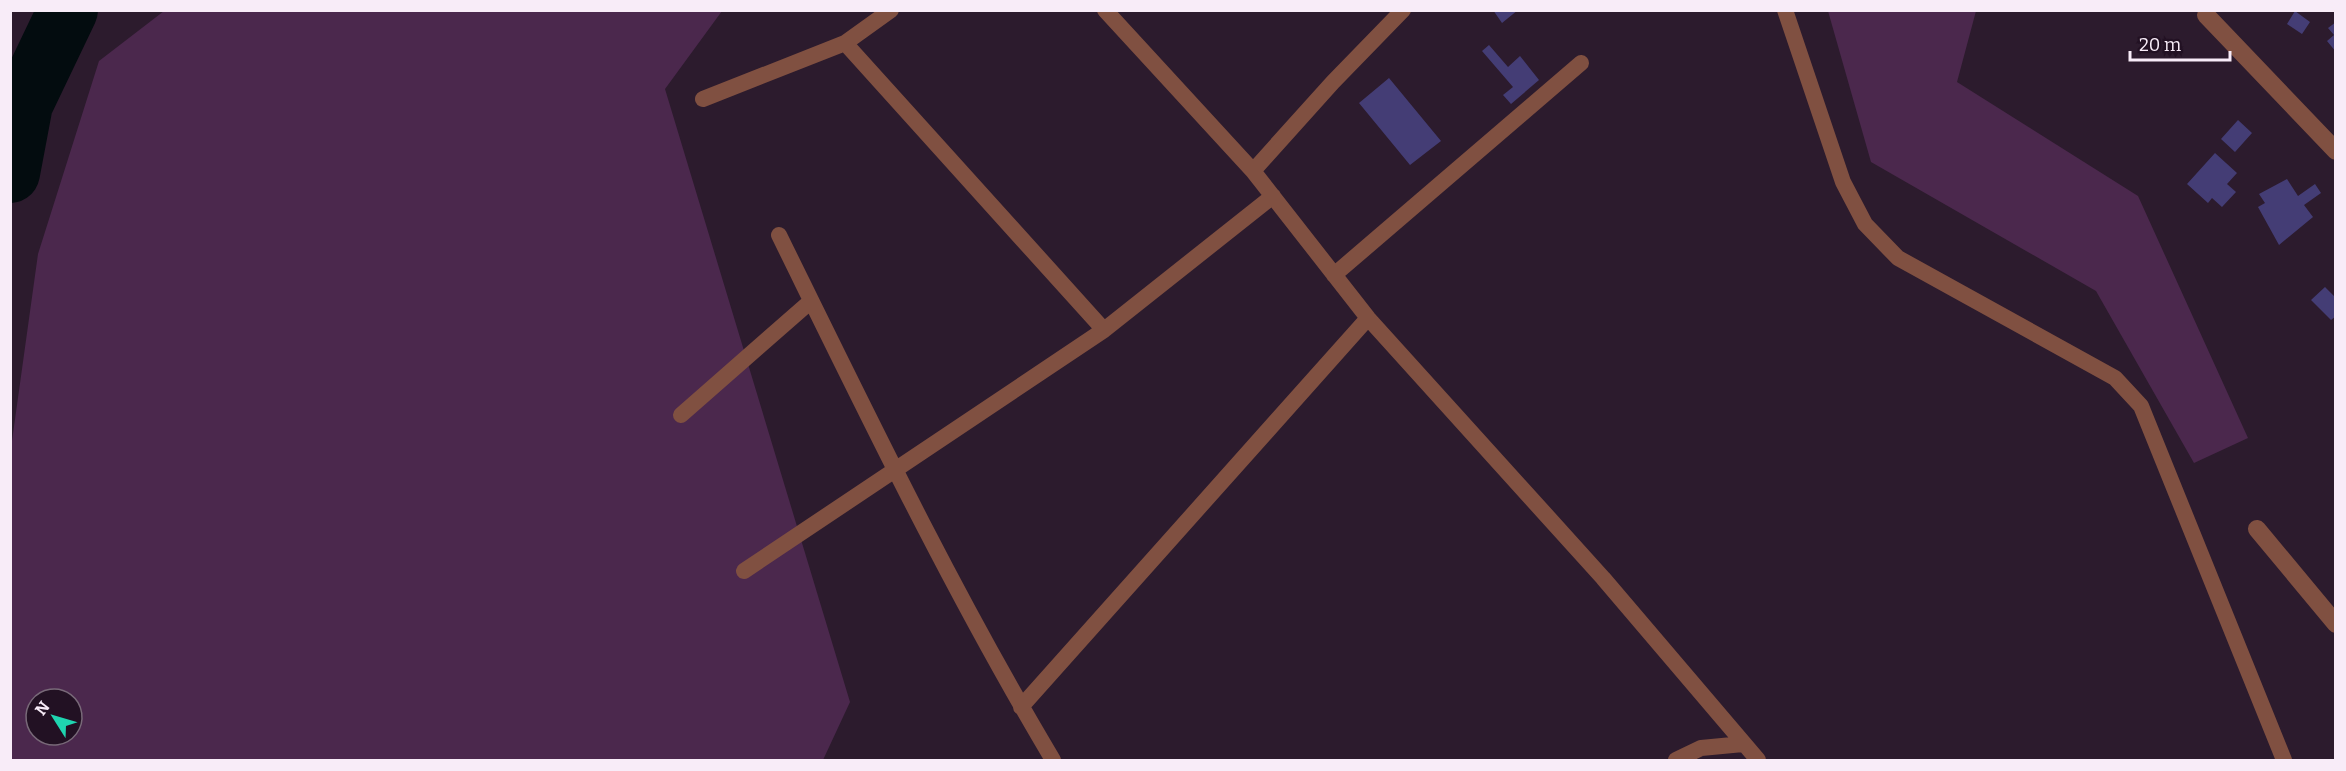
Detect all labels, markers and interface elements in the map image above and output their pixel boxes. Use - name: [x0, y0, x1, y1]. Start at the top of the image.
- scale bar: [2130, 24, 2230, 62]
- text: 20 m: [2139, 34, 2181, 56]
- north arrow: [24, 687, 84, 747]
- text: N: [31, 698, 54, 719]

